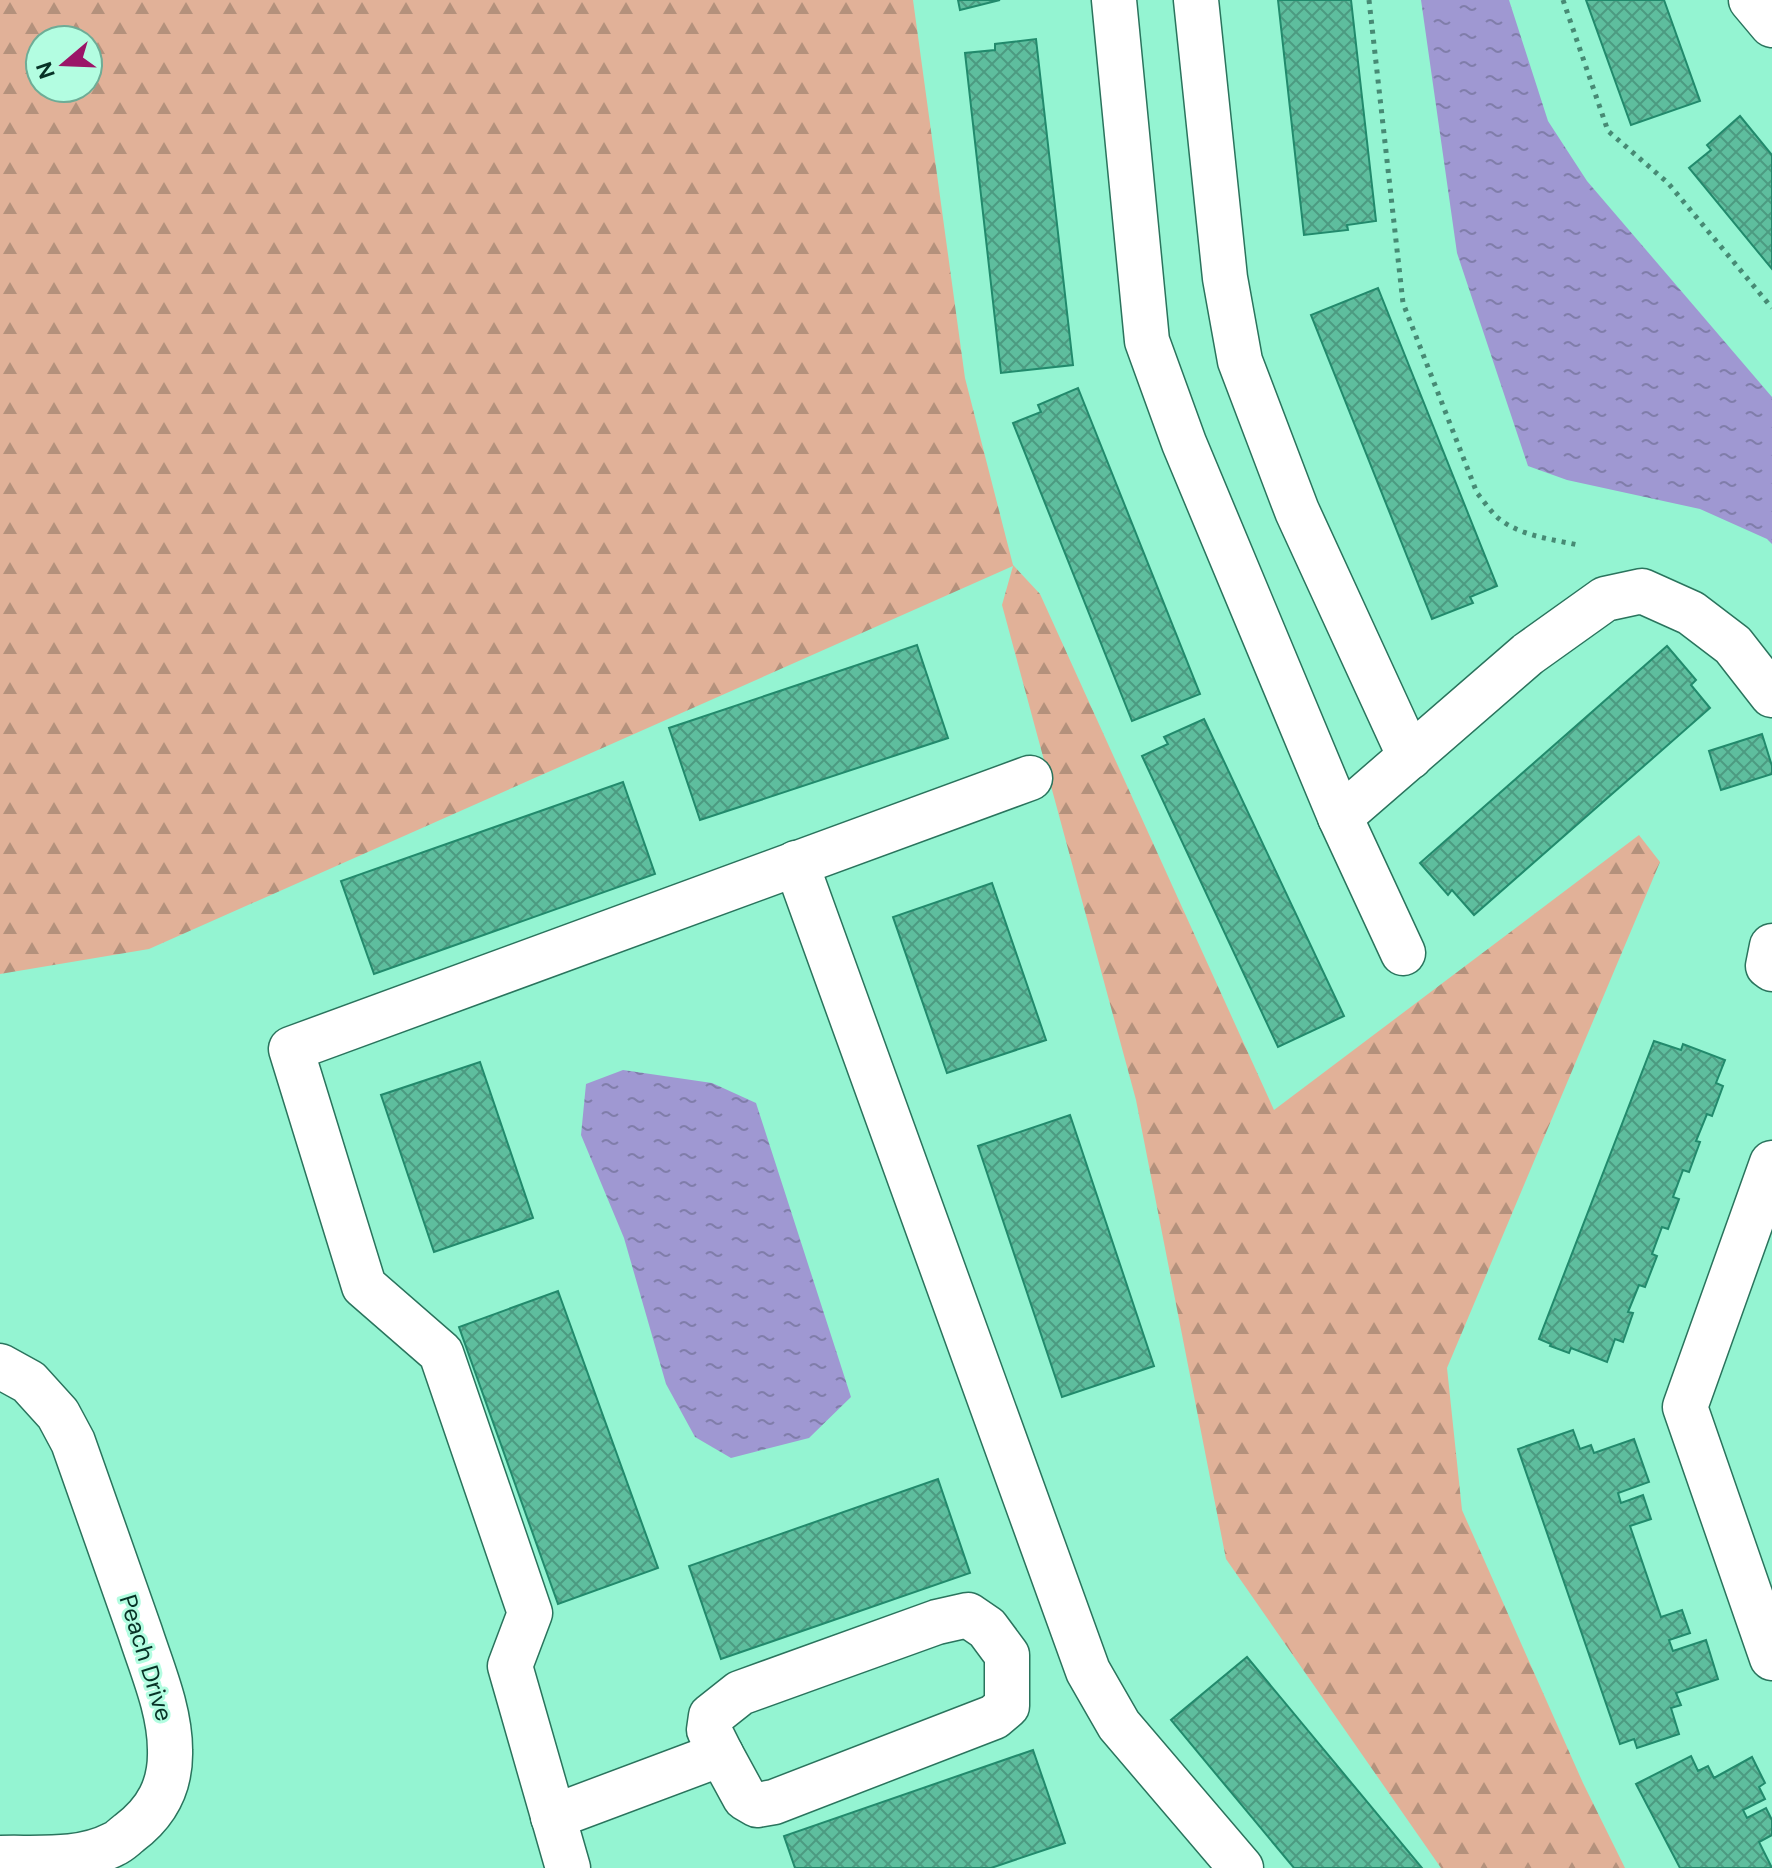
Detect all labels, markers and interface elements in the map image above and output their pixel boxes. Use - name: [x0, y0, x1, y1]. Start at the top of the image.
- north arrow: [24, 24, 104, 104]
- text: N: [29, 58, 62, 83]
- street label: Peach Drive: [113, 1591, 180, 1725]

